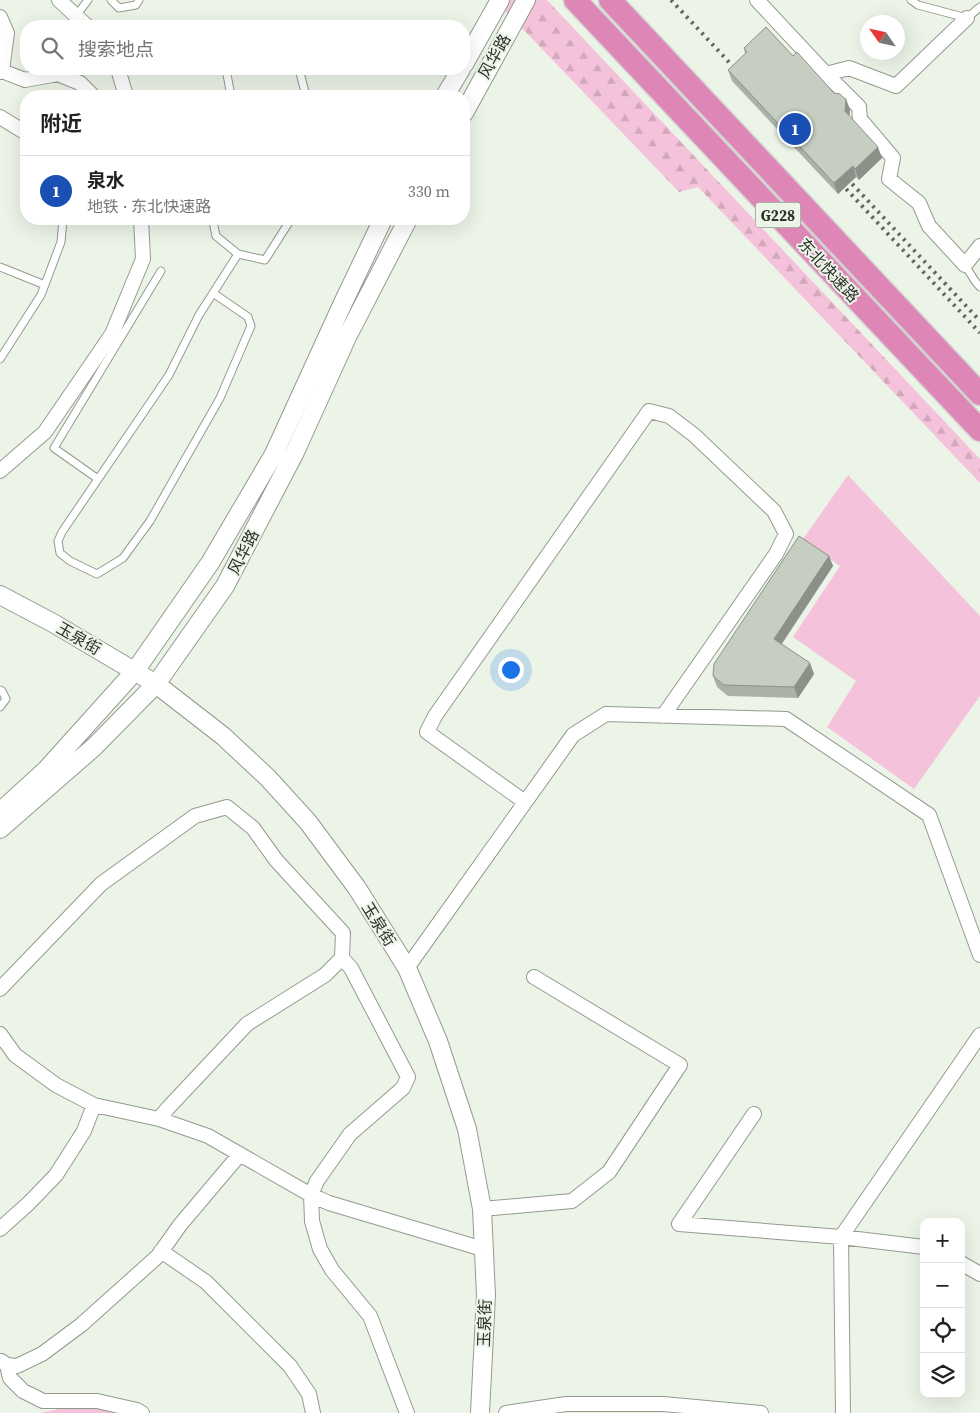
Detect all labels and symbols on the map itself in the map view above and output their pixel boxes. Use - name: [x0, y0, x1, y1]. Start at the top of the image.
- north arrow: [860, 15, 905, 60]
- street label: 风华路: [473, 30, 515, 82]
- pin: 1: [779, 110, 811, 148]
- road number: G228: [756, 202, 800, 228]
- street label: 东北快速路: [794, 233, 864, 307]
- street label: 风华路: [222, 526, 264, 578]
- street label: 玉泉街: [53, 616, 105, 660]
- your location: [498, 657, 524, 683]
- street label: 玉泉街: [357, 898, 401, 950]
- street label: 玉泉街: [472, 1299, 496, 1347]

